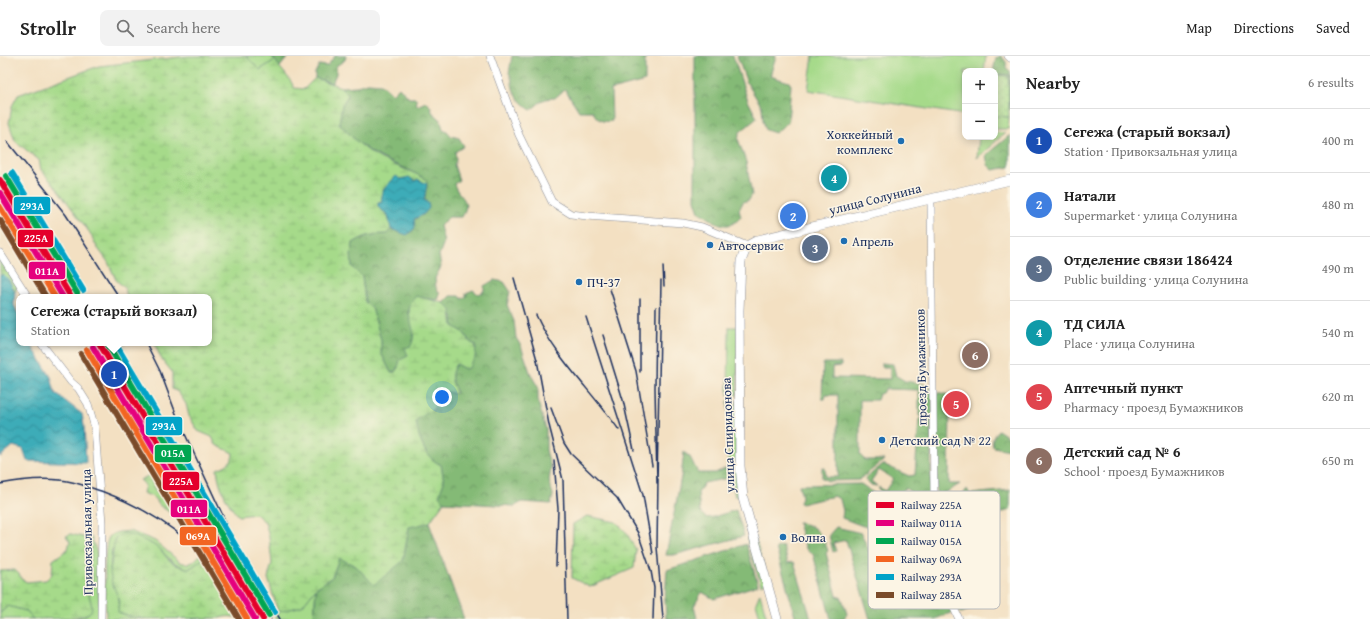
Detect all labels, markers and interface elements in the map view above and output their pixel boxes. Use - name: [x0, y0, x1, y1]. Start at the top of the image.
- search box: [100, 10, 380, 46]
- text: Strollr: [20, 14, 76, 42]
- icon: search: [114, 17, 136, 39]
- text: Search here: [146, 17, 220, 38]
- text: Map: [1186, 18, 1212, 38]
- text: Directions: [1234, 18, 1294, 38]
- text: Saved: [1316, 18, 1350, 38]
- map controls: [962, 68, 998, 140]
- button: +: [962, 68, 998, 104]
- text: Nearby: [1026, 70, 1080, 95]
- text: 6 results: [1308, 73, 1354, 92]
- button: −: [962, 104, 998, 140]
- text: Сегежа (старый вокзал): [1064, 121, 1231, 142]
- place label: Хоккейный комплекс: [826, 125, 893, 159]
- text: 1: [1036, 131, 1042, 150]
- text: 400 m: [1322, 131, 1354, 150]
- marker: Хоккейный комплекс: [896, 136, 906, 146]
- text: Station · Привокзальная улица: [1064, 142, 1237, 161]
- pin: 4: [821, 163, 847, 193]
- street label: улица Солунина: [826, 178, 924, 220]
- text: Натали: [1064, 185, 1116, 206]
- text: 2: [1036, 195, 1042, 214]
- text: 480 m: [1322, 195, 1354, 214]
- line badge: 293А: [13, 196, 51, 215]
- text: 293А: [20, 198, 44, 214]
- pin: 2: [780, 201, 806, 231]
- text: Supermarket · улица Солунина: [1064, 206, 1237, 225]
- line badge: 225А: [17, 229, 54, 248]
- text: 225А: [24, 230, 48, 246]
- place label: Апрель: [852, 232, 894, 251]
- pin: 3: [802, 233, 828, 263]
- place label: Автосервис: [718, 236, 784, 255]
- marker: Апрель: [839, 236, 849, 246]
- marker: Автосервис: [705, 240, 715, 250]
- text: Отделение связи 186424: [1064, 249, 1233, 270]
- text: 3: [1036, 259, 1042, 278]
- text: 490 m: [1322, 259, 1354, 278]
- line badge: 011А: [28, 261, 66, 280]
- text: 011А: [35, 263, 59, 279]
- text: Public building · улица Солунина: [1064, 270, 1248, 289]
- place label: ПЧ-37: [587, 273, 620, 292]
- marker: ПЧ-37: [574, 277, 584, 287]
- popup: [16, 294, 212, 346]
- text: Сегежа (старый вокзал): [31, 300, 197, 321]
- street label: проезд Бумажников: [910, 308, 932, 426]
- text: ТД СИЛА: [1064, 313, 1125, 334]
- text: Station: [31, 321, 70, 340]
- text: 4: [1036, 323, 1042, 342]
- text: 540 m: [1322, 323, 1354, 342]
- text: Place · улица Солунина: [1064, 334, 1195, 353]
- pin: 6: [962, 340, 988, 370]
- pin: 1: [101, 359, 127, 389]
- street label: улица Спиридонова: [716, 376, 740, 494]
- text: Аптечный пункт: [1064, 377, 1183, 398]
- your location: [432, 387, 452, 407]
- text: 5: [1036, 387, 1042, 406]
- text: 620 m: [1322, 387, 1354, 406]
- pin: 5: [943, 389, 969, 419]
- text: Pharmacy · проезд Бумажников: [1064, 398, 1243, 417]
- line badge: 293А: [145, 416, 183, 436]
- text: 293А: [152, 418, 176, 434]
- place label: Детский сад № 22: [889, 431, 991, 450]
- marker: Детский сад № 22: [877, 435, 887, 445]
- text: Детский сад № 6: [1064, 441, 1180, 462]
- line badge: 015А: [154, 444, 192, 463]
- text: 015А: [161, 445, 185, 461]
- text: 6: [1036, 451, 1042, 470]
- text: 650 m: [1322, 451, 1354, 470]
- text: School · проезд Бумажников: [1064, 462, 1225, 481]
- street label: Привокзальная улица: [76, 468, 98, 595]
- line badge: 225А: [162, 471, 200, 491]
- text: 225А: [169, 473, 193, 489]
- legend: [868, 491, 1000, 609]
- text: Railway 225А: [901, 497, 962, 513]
- line badge: 011А: [170, 499, 208, 518]
- text: 011А: [177, 501, 201, 517]
- text: Railway 011А: [901, 515, 962, 531]
- line badge: 069А: [179, 526, 217, 546]
- text: 069А: [186, 528, 210, 544]
- place label: Волна: [791, 528, 827, 547]
- marker: Волна: [778, 532, 788, 542]
- text: Railway 015А: [901, 533, 962, 549]
- text: Railway 069А: [901, 551, 962, 567]
- text: Railway 293А: [901, 569, 962, 585]
- text: Railway 285А: [901, 587, 962, 603]

